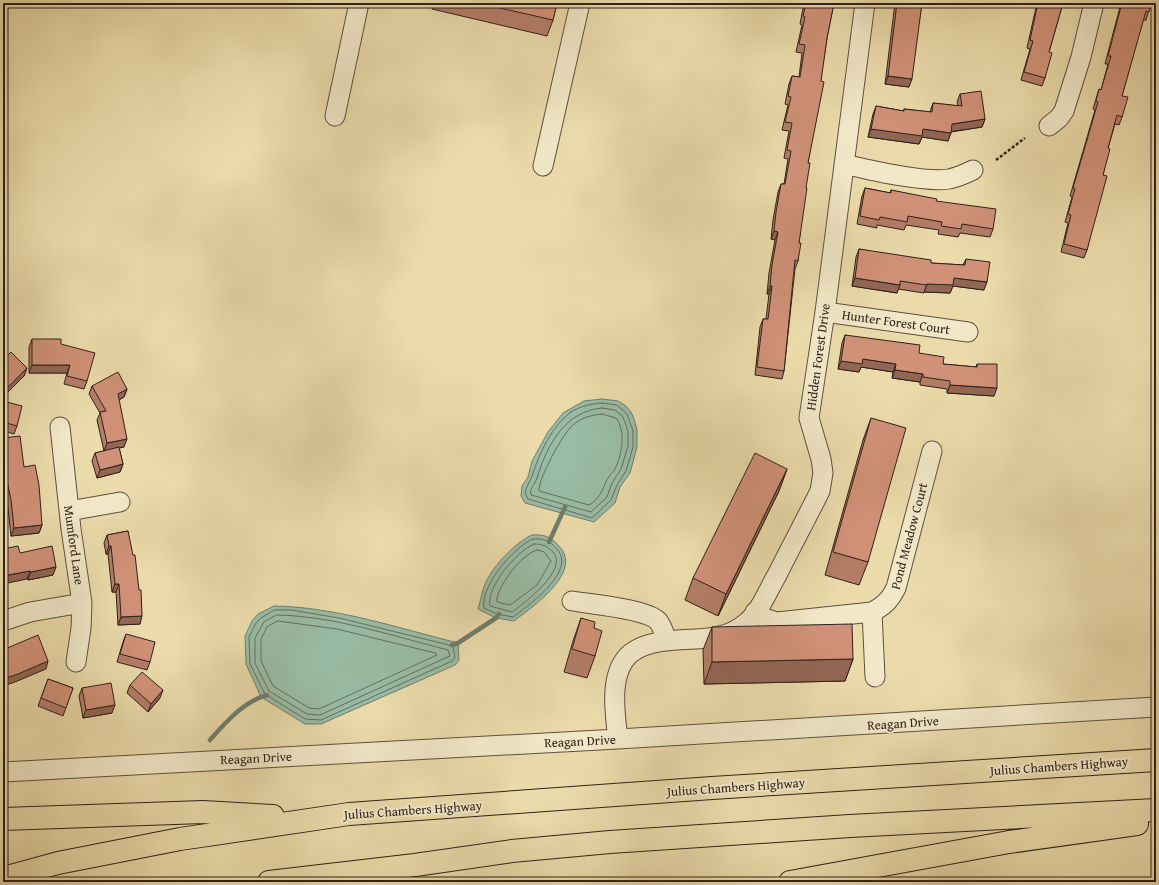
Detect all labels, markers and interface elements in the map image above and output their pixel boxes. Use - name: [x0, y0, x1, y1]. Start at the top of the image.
- street label: Hidden Forest Drive: [801, 302, 835, 412]
- street label: Hunter Forest Court: [841, 305, 952, 339]
- street label: Pond Meadow Court: [886, 480, 932, 591]
- street label: Mumford Lane: [59, 504, 89, 586]
- street label: Reagan Drive: [867, 711, 939, 735]
- street label: Reagan Drive: [544, 730, 616, 752]
- street label: Reagan Drive: [220, 747, 292, 769]
- street label: Julius Chambers Highway: [987, 752, 1129, 780]
- street label: Julius Chambers Highway: [664, 773, 806, 801]
- street label: Julius Chambers Highway: [341, 796, 483, 824]

